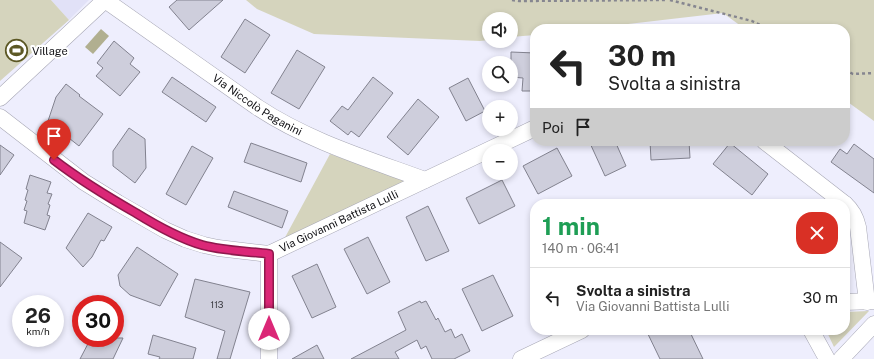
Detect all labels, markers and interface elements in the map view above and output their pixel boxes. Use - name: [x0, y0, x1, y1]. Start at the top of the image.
- map controls: [482, 12, 518, 180]
- button: sound: [482, 12, 518, 48]
- sports icon: Village: [4, 38, 30, 64]
- text: 30 m: [608, 39, 676, 72]
- icon: left: [542, 40, 594, 92]
- place label: Village: [32, 45, 68, 57]
- button: search: [482, 56, 518, 92]
- street label: Via Niccolò Paganini: [210, 72, 304, 138]
- text: Svolta a sinistra: [608, 73, 741, 94]
- button: +: [482, 100, 518, 136]
- icon: arrive: [572, 116, 594, 138]
- pin: [37, 119, 71, 160]
- text: Poi: [542, 119, 564, 136]
- icon: arrive: [43, 125, 65, 147]
- button: −: [482, 144, 518, 180]
- street label: Via Giovanni Battista Lulli: [277, 188, 400, 254]
- text: 1 min: [542, 212, 600, 240]
- button: close: [796, 212, 838, 254]
- text: 140 m · 06:41: [542, 241, 619, 256]
- text: Svolta a sinistra: [576, 282, 690, 299]
- icon: left: [542, 287, 564, 309]
- text: 30 m: [803, 289, 838, 306]
- speed limit sign: 30: [72, 295, 124, 347]
- house number: 113: [211, 299, 224, 310]
- text: Via Giovanni Battista Lulli: [576, 299, 729, 314]
- text: 26: [25, 304, 51, 328]
- position arrow: [248, 308, 290, 350]
- text: km/h: [26, 325, 50, 337]

